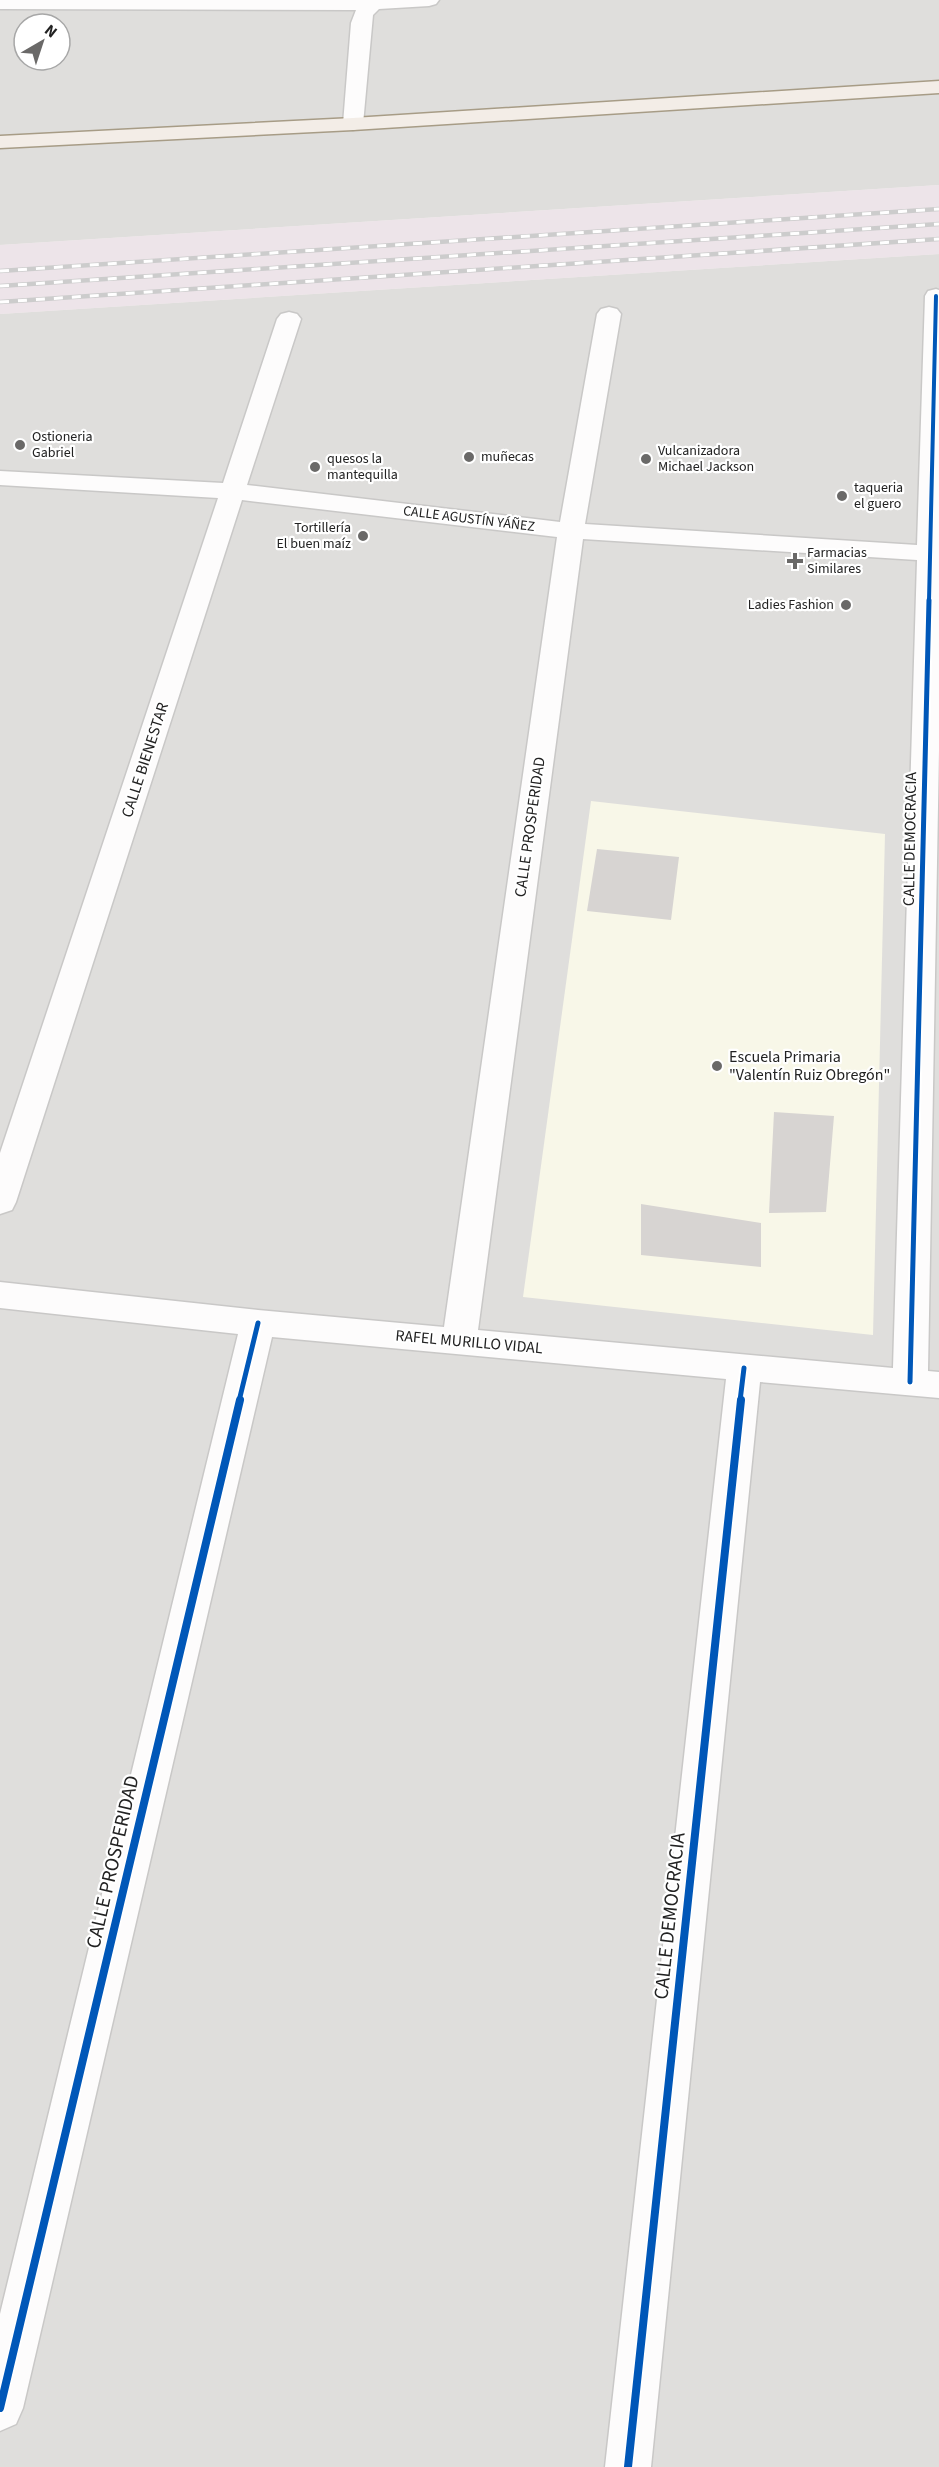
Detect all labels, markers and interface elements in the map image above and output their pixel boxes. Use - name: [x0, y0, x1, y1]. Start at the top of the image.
- north arrow: [12, 12, 72, 72]
- text: N: [40, 19, 62, 43]
- place label: Ostioneria Gabriel: [32, 427, 93, 463]
- marker: Ostioneria Gabriel: [13, 438, 27, 452]
- place label: Vulcanizadora Michael Jackson: [658, 441, 754, 477]
- place label: muñecas: [481, 447, 534, 467]
- place label: quesos la mantequilla: [327, 449, 398, 485]
- marker: muñecas: [462, 450, 476, 464]
- marker: Vulcanizadora Michael Jackson: [639, 452, 653, 466]
- marker: quesos la mantequilla: [308, 460, 322, 474]
- place label: taqueria el guero: [854, 478, 903, 514]
- marker: taqueria el guero: [835, 489, 849, 503]
- street label: CALLE AGUSTÍN YÁÑEZ: [402, 501, 536, 537]
- place label: Tortillería El buen maíz: [276, 518, 351, 554]
- marker: Tortillería El buen maíz: [356, 529, 370, 543]
- place label: Farmacias Similares: [807, 543, 867, 579]
- marker: Farmacias Similares: [788, 554, 802, 568]
- place label: Ladies Fashion: [748, 595, 834, 615]
- marker: Ladies Fashion: [839, 598, 853, 612]
- street label: CALLE BIENESTAR: [116, 700, 174, 820]
- street label: CALLE PROSPERIDAD: [509, 755, 551, 899]
- street label: CALLE DEMOCRACIA: [898, 771, 922, 906]
- place label: Escuela Primaria "Valentín Ruiz Obregón": [729, 1046, 890, 1086]
- marker: Escuela Primaria "Valentín Ruiz Obregón": [710, 1059, 724, 1073]
- street label: RAFEL MURILLO VIDAL: [394, 1325, 544, 1359]
- street label: CALLE PROSPERIDAD: [79, 1773, 147, 1951]
- street label: CALLE DEMOCRACIA: [647, 1831, 693, 2001]

